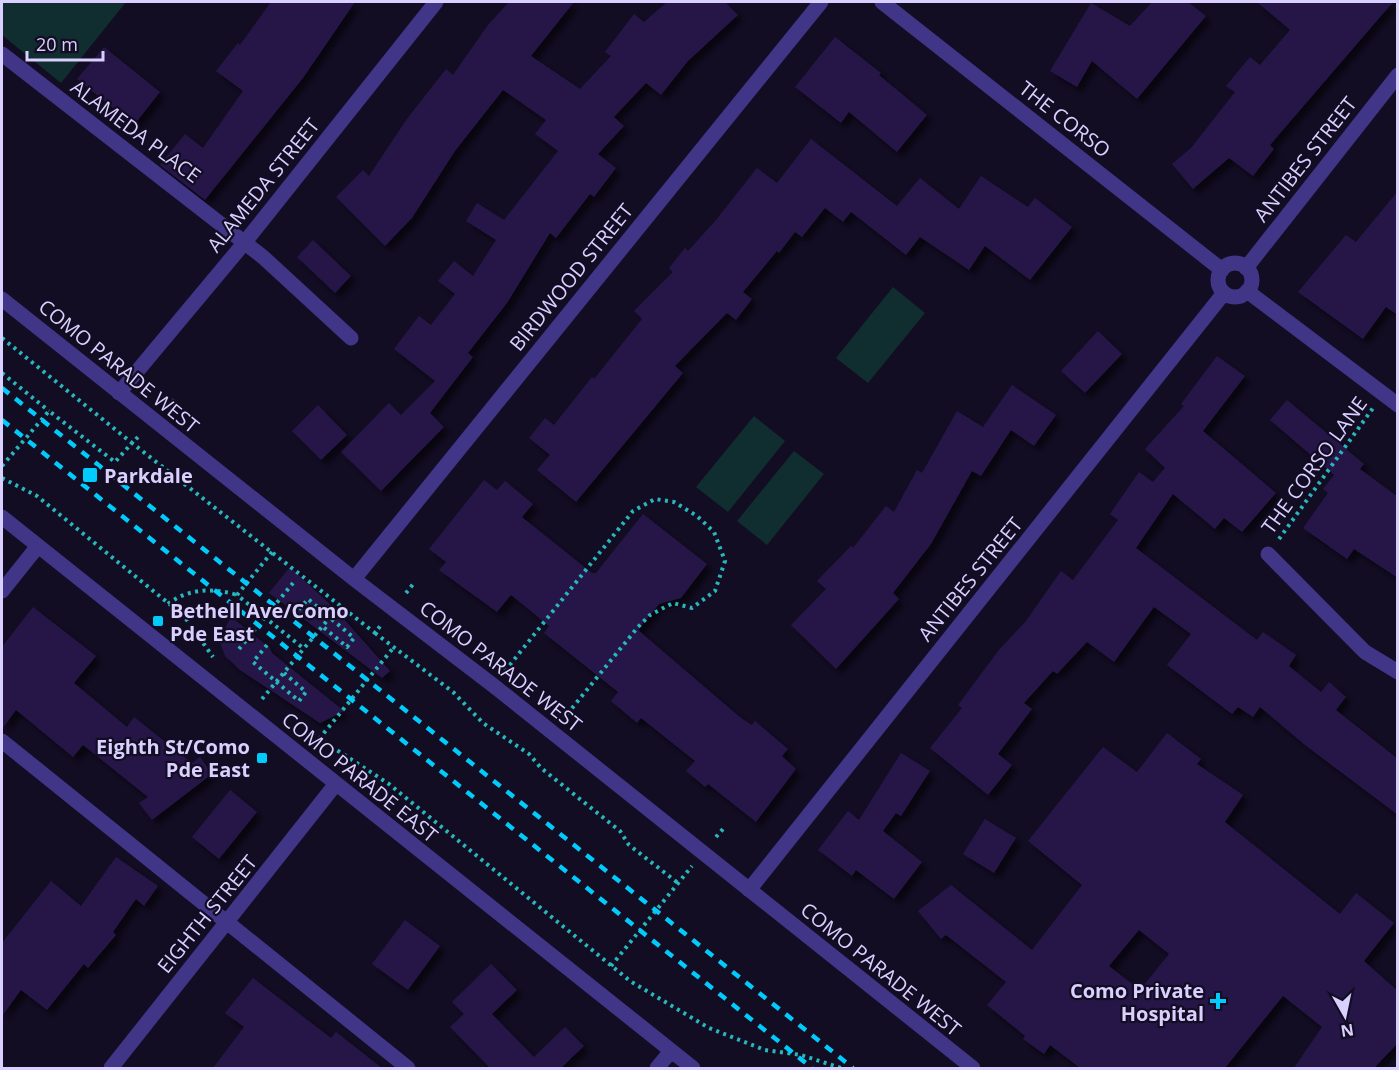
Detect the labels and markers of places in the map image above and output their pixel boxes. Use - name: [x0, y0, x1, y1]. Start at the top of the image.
- place label: Parkdale: [104, 462, 193, 489]
- marker: Parkdale: [81, 466, 99, 484]
- place label: Bethell Ave/Como Pde East: [170, 597, 349, 647]
- marker: Bethell Ave/Como Pde East: [151, 614, 165, 628]
- place label: Eighth St/Como Pde East: [96, 733, 250, 783]
- marker: Eighth St/Como Pde East: [255, 751, 269, 765]
- place label: Como Private Hospital: [1070, 977, 1204, 1027]
- marker: Como Private Hospital: [1209, 992, 1227, 1010]

